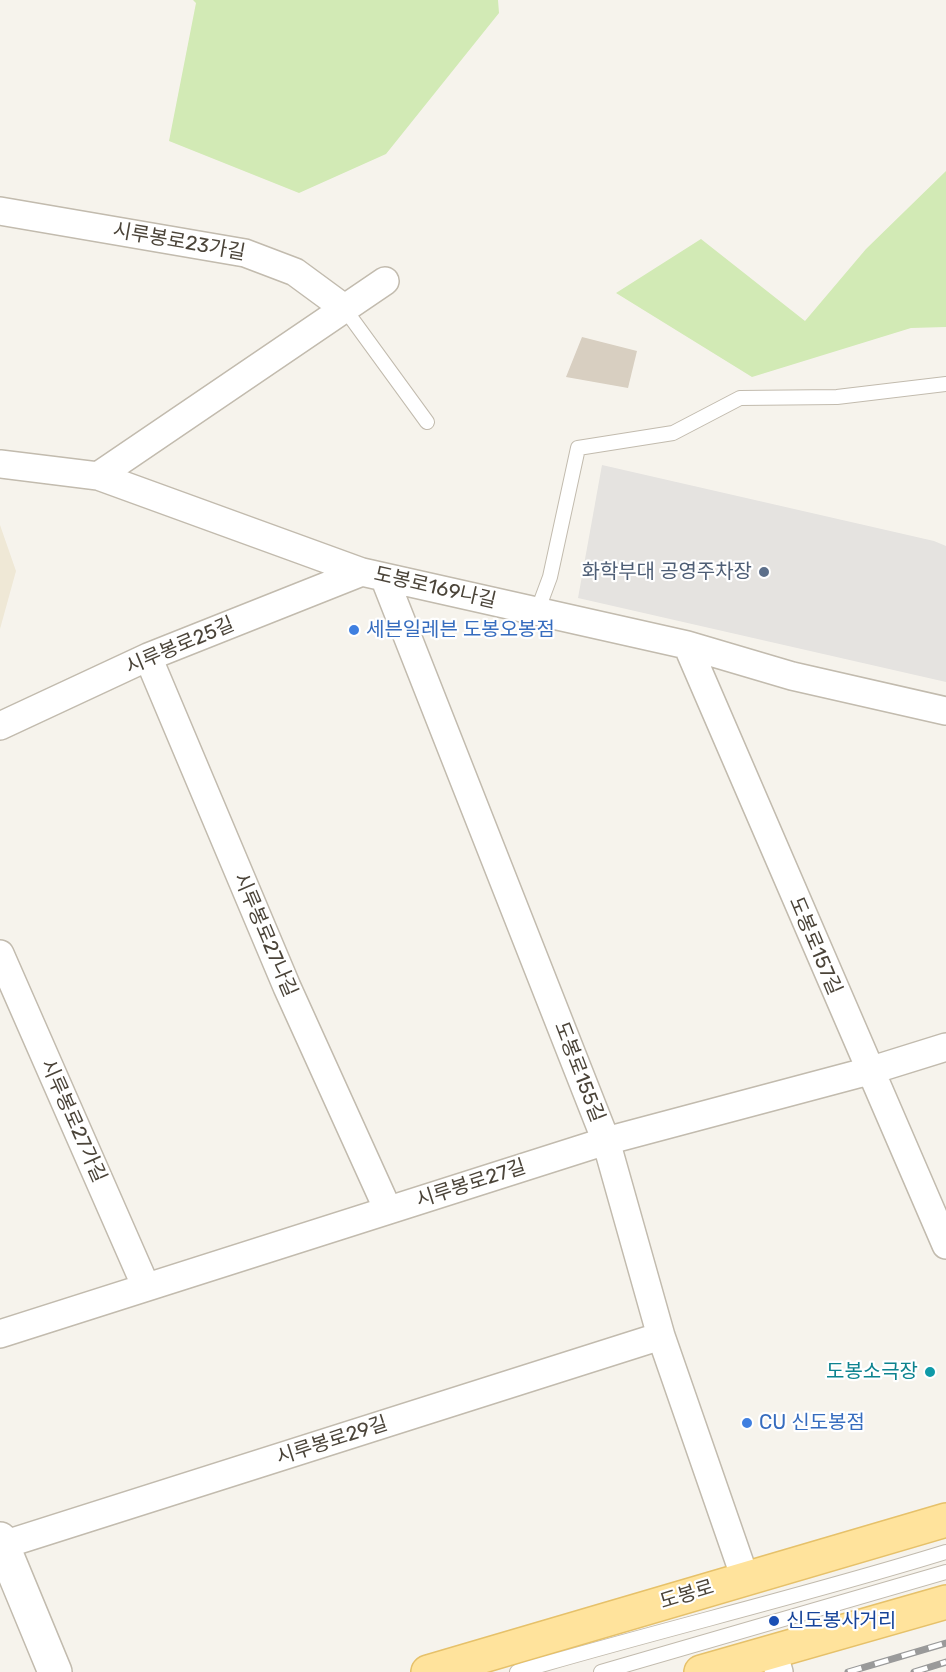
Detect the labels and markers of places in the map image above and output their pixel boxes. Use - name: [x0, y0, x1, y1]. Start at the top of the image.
- place label: 화학부대 공영주차장: [582, 560, 752, 584]
- marker: 화학부대 공영주차장: [757, 565, 771, 579]
- place label: 세븐일레븐 도봉오봉점: [366, 618, 555, 642]
- marker: 세븐일레븐 도봉오봉점: [347, 623, 361, 637]
- place label: 도봉소극장: [826, 1360, 918, 1384]
- marker: 도봉소극장: [923, 1365, 937, 1379]
- place label: CU 신도봉점: [759, 1411, 865, 1435]
- marker: CU 신도봉점: [740, 1416, 754, 1430]
- place label: 신도봉사거리: [786, 1609, 896, 1633]
- marker: 신도봉사거리: [767, 1614, 781, 1628]

